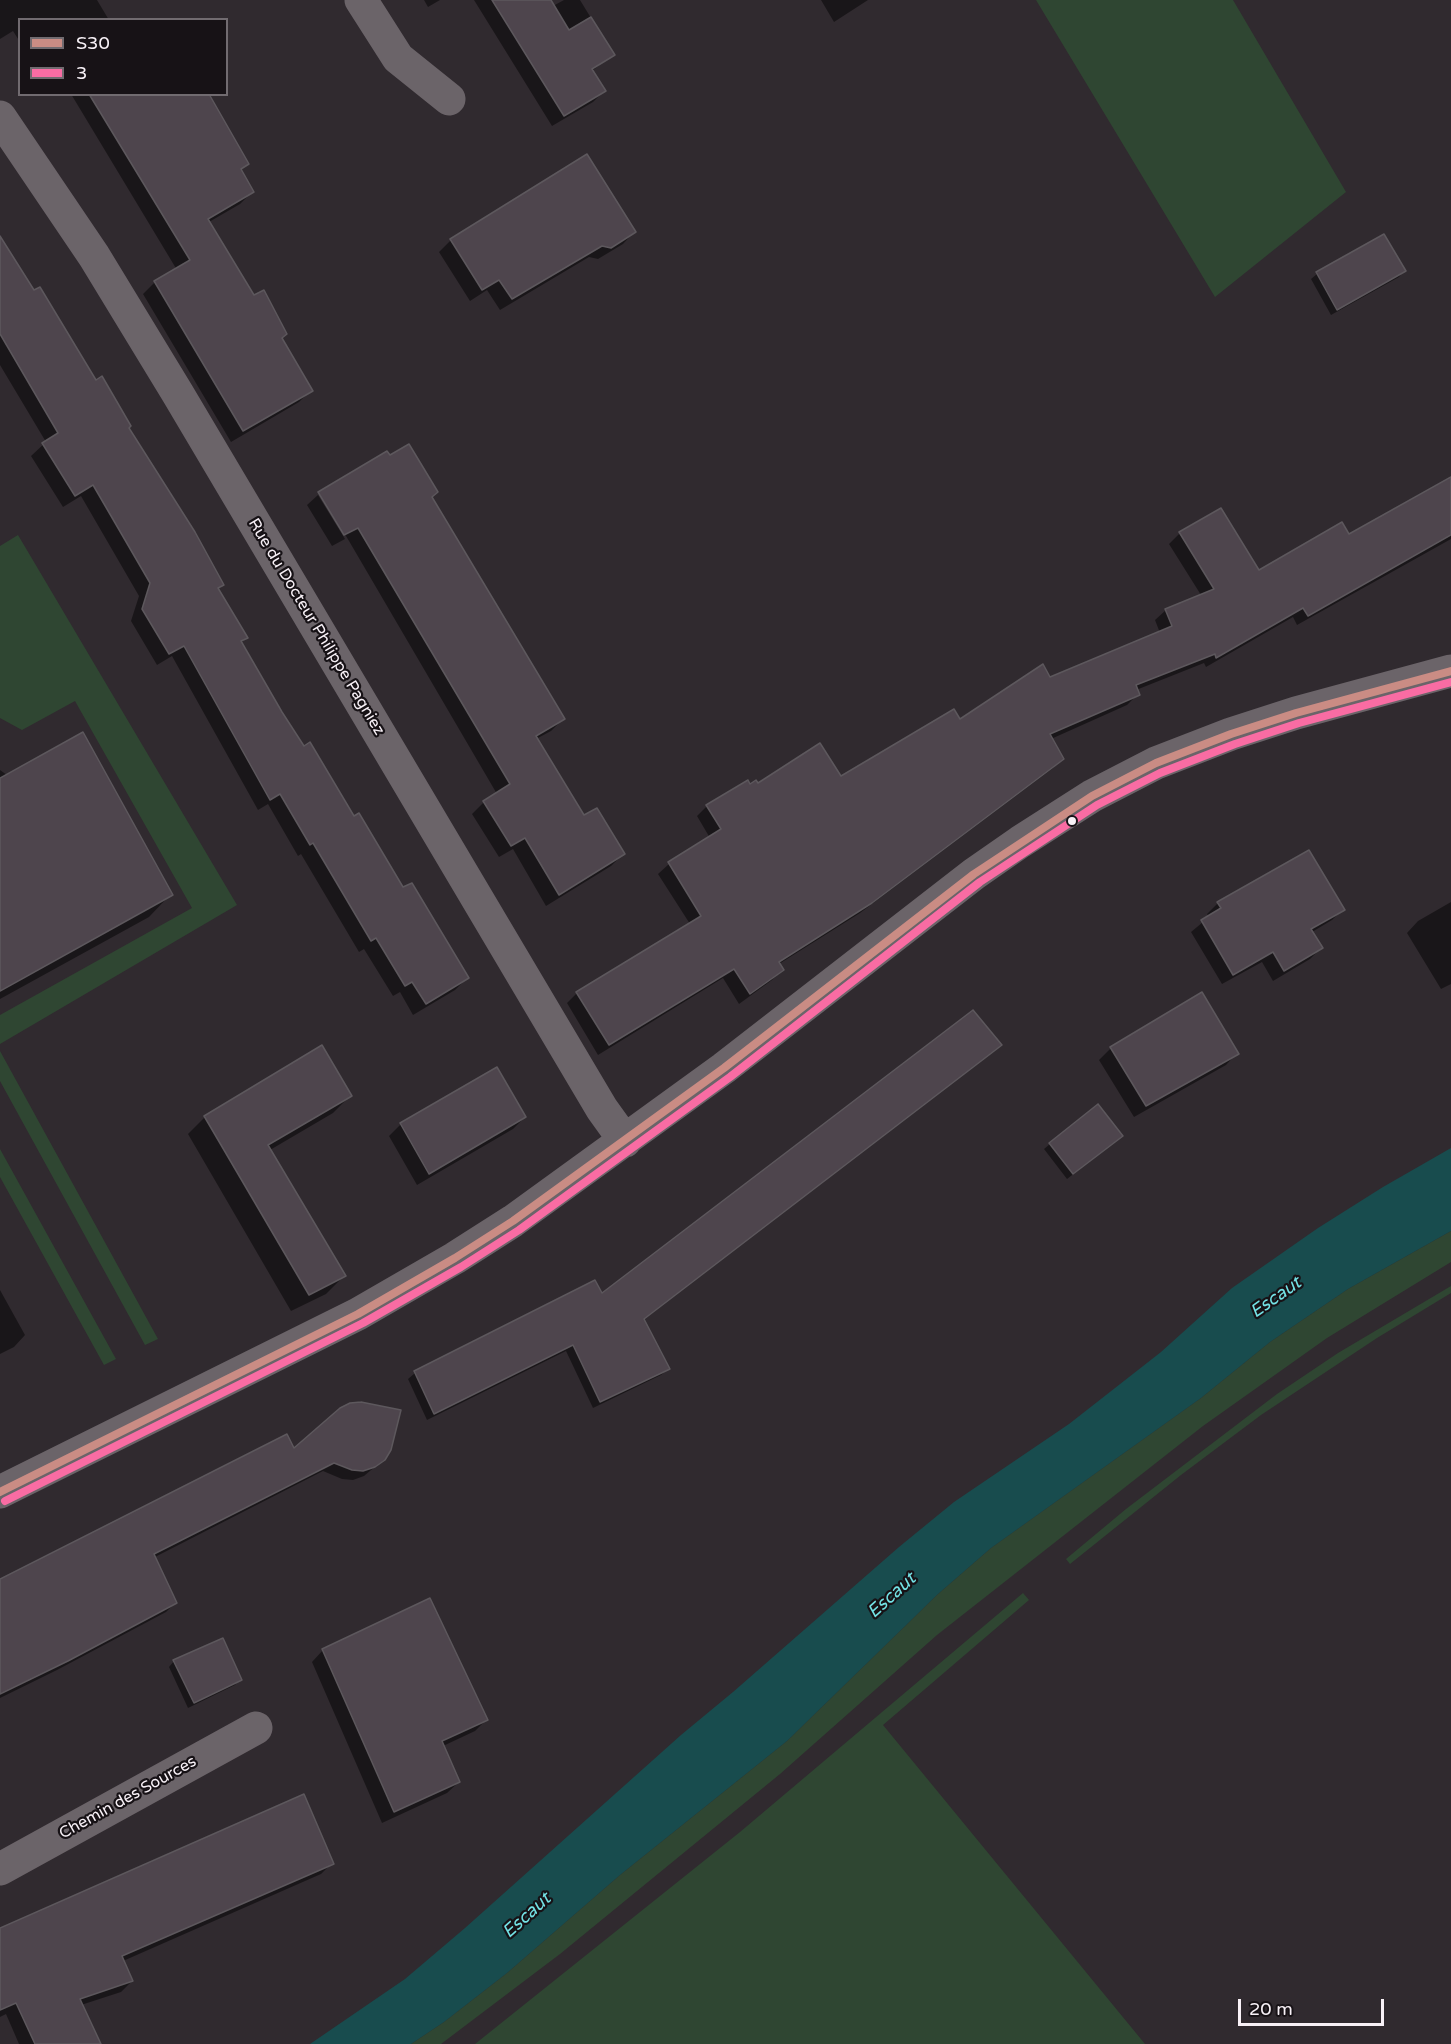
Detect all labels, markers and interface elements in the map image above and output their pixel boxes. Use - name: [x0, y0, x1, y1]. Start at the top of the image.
- legend: [18, 18, 228, 96]
- text: S30: [76, 32, 110, 54]
- text: 3: [76, 62, 87, 84]
- street label: Rue du Docteur Philippe Pagniez: [244, 515, 388, 739]
- unlabelled marker: [1066, 815, 1078, 827]
- water label: Escaut: [1246, 1273, 1306, 1323]
- water label: Escaut: [863, 1569, 921, 1623]
- street label: Chemin des Sources: [56, 1752, 200, 1844]
- water label: Escaut: [498, 1889, 556, 1943]
- scale bar: [1241, 1987, 1386, 2025]
- text: 20 m: [1249, 1998, 1293, 2020]

